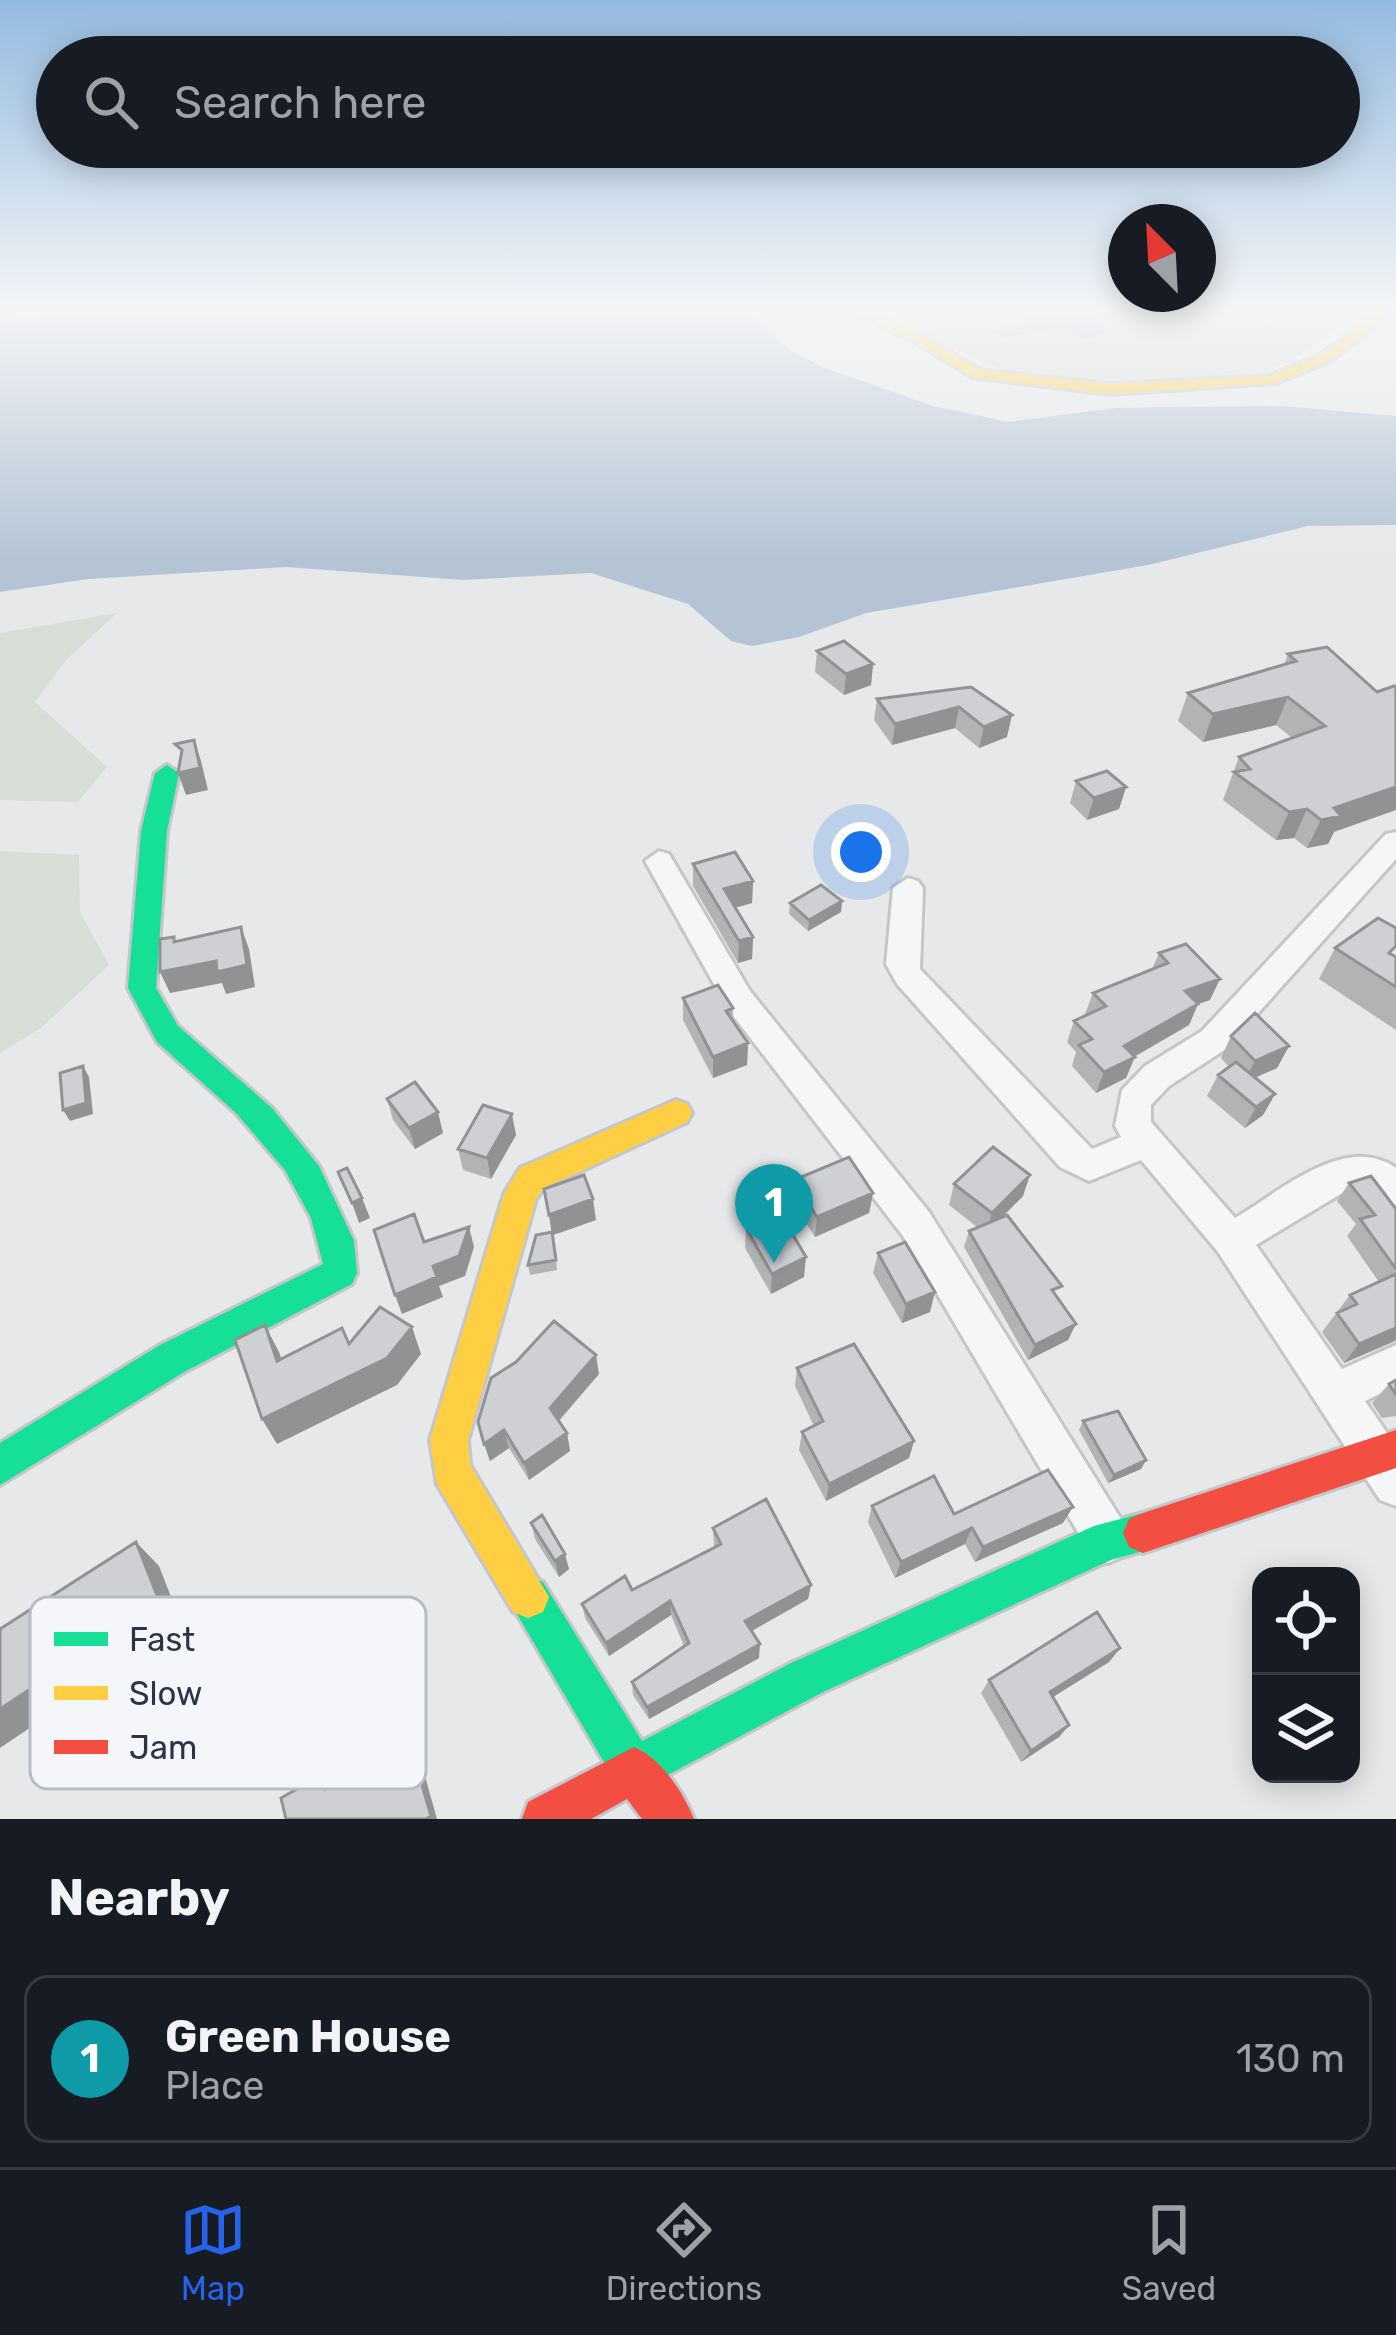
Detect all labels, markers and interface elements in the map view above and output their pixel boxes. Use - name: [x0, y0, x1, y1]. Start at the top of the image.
- search box: [36, 36, 1360, 168]
- icon: search: [78, 69, 144, 135]
- text: Search here: [174, 76, 426, 129]
- north arrow: [1108, 204, 1216, 312]
- your location: [831, 822, 891, 882]
- pin: 1: [735, 1164, 813, 1263]
- map controls: [1252, 1567, 1360, 1783]
- button: locate: [1252, 1567, 1360, 1675]
- legend: [30, 1597, 426, 1789]
- text: Fast: [129, 1620, 195, 1659]
- text: Slow: [129, 1674, 203, 1713]
- button: layers: [1252, 1675, 1360, 1783]
- text: Jam: [129, 1728, 197, 1767]
- text: Nearby: [48, 1867, 230, 1928]
- text: Green House: [165, 2010, 451, 2063]
- text: 1: [80, 2036, 100, 2082]
- text: 130 m: [1236, 2036, 1345, 2082]
- text: Place: [165, 2063, 264, 2109]
- tab: Map: [180, 2197, 246, 2308]
- tab: Directions: [606, 2197, 762, 2308]
- tab: Saved: [1122, 2197, 1216, 2308]

